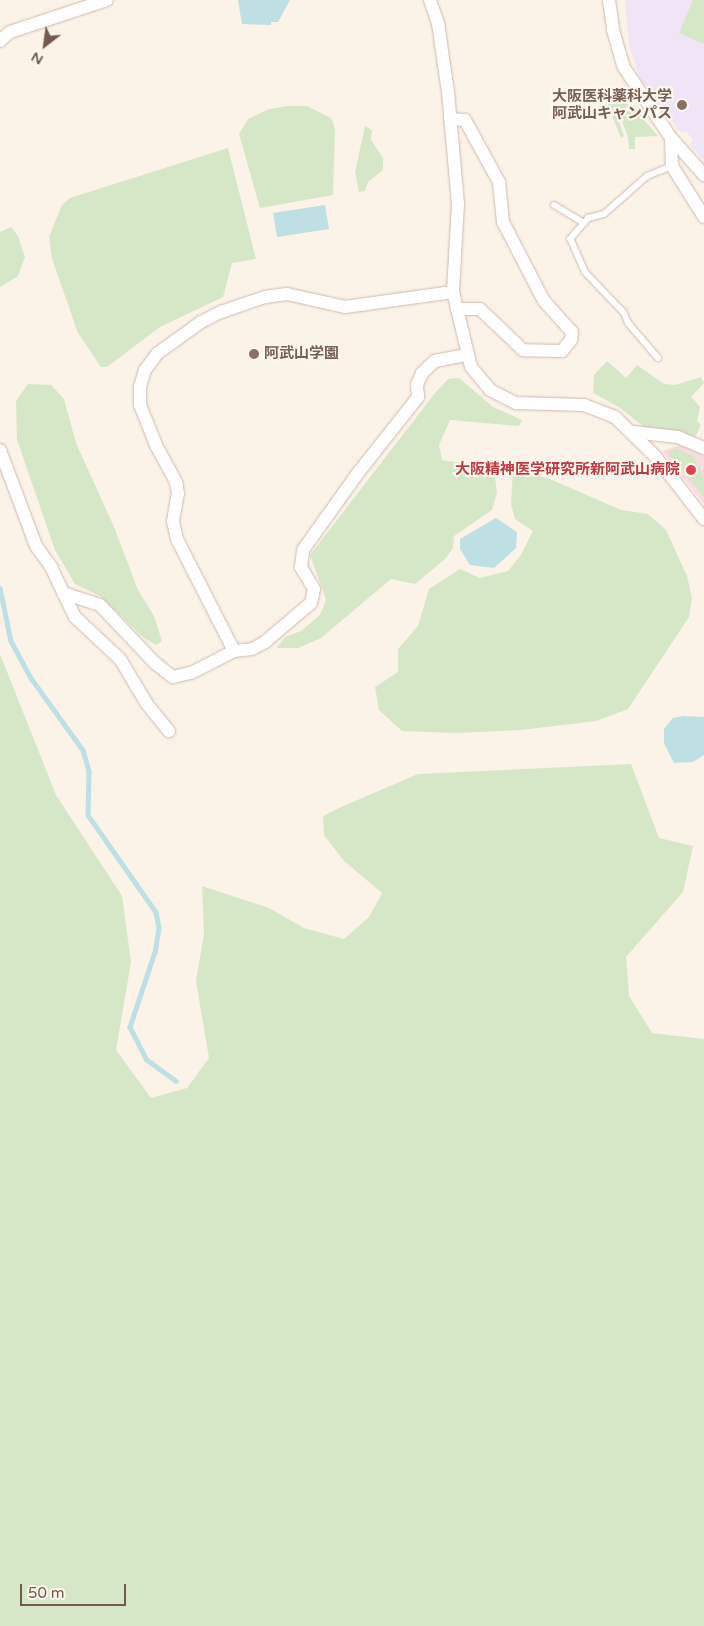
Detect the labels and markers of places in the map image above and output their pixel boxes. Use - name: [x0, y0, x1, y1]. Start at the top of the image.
- place label: 大阪医科薬科大学 阿武山キャンパス: [552, 87, 672, 122]
- marker: 大阪医科薬科大学 阿武山キャンパス: [676, 99, 688, 111]
- place label: 阿武山学園: [264, 345, 339, 363]
- marker: 阿武山学園: [248, 348, 260, 360]
- place label: 大阪精神医学研究所新阿武山病院: [455, 461, 680, 479]
- marker: 大阪精神医学研究所新阿武山病院: [684, 463, 698, 477]

